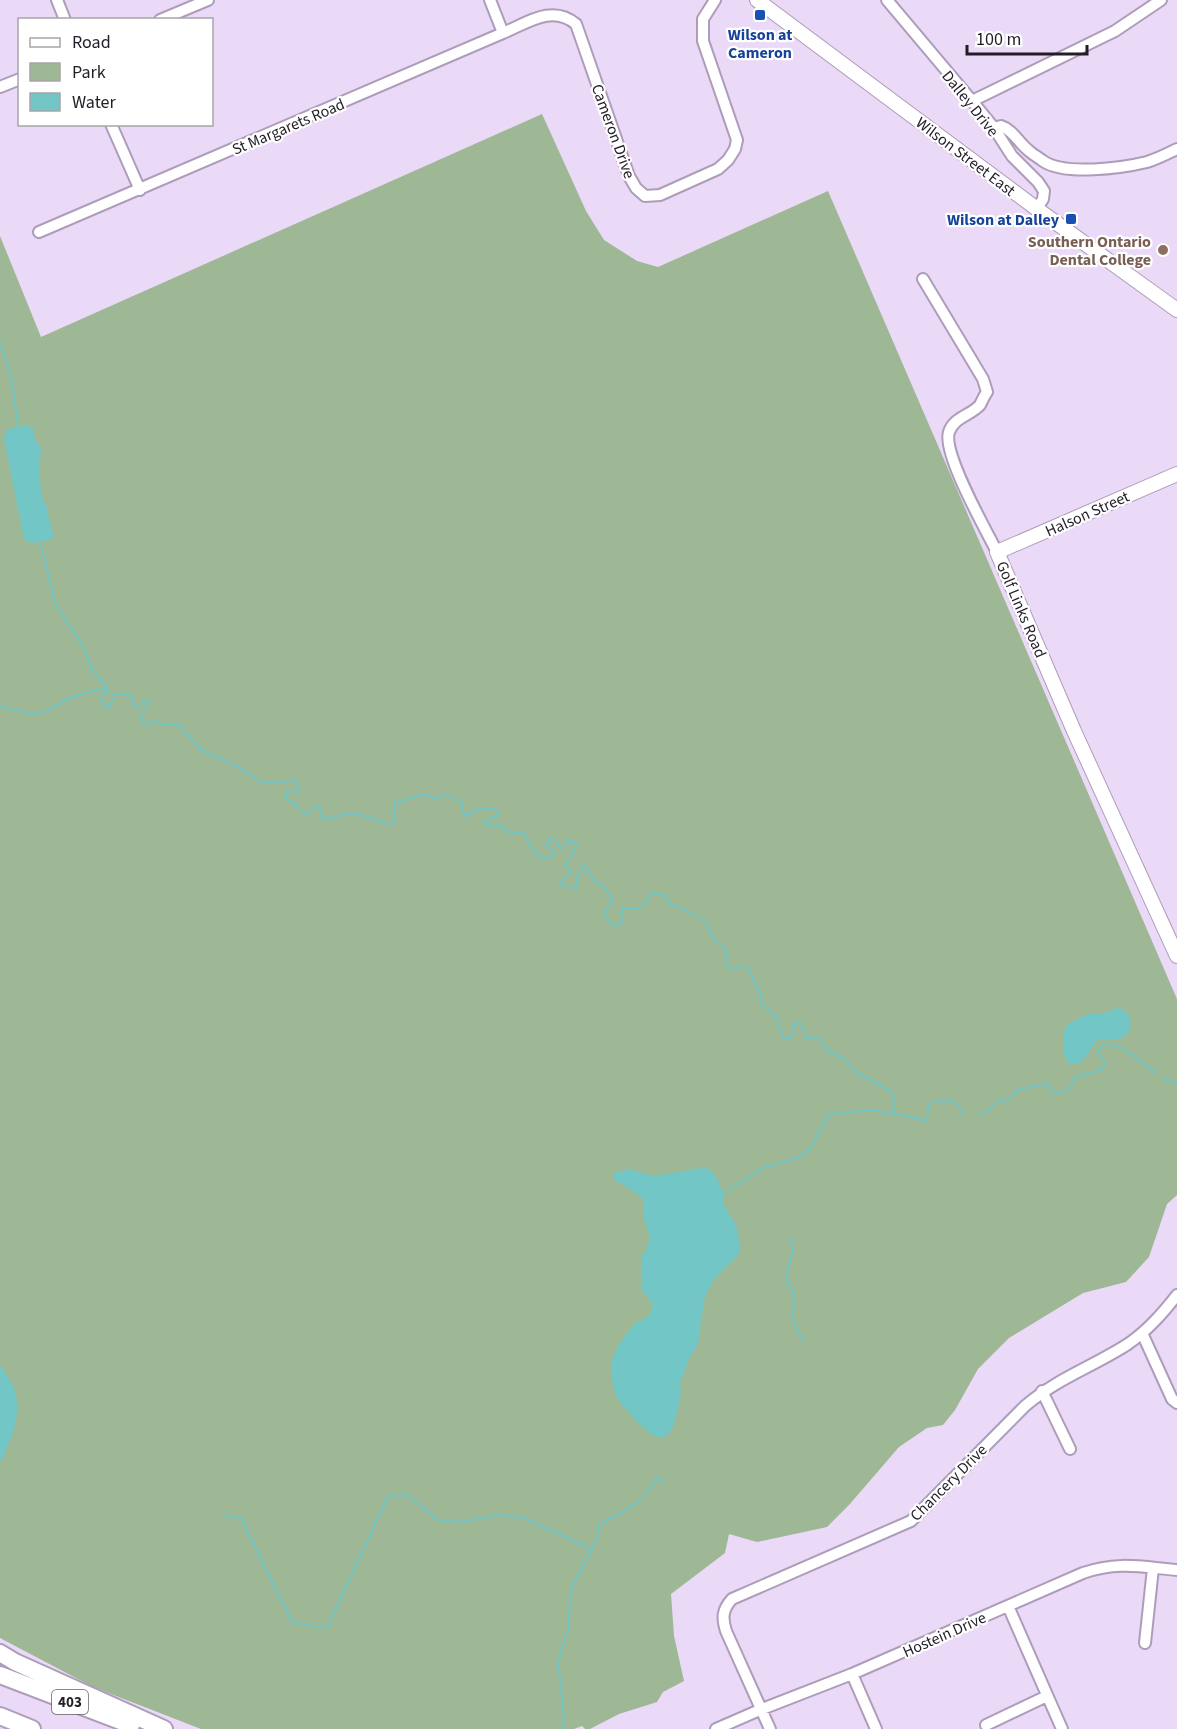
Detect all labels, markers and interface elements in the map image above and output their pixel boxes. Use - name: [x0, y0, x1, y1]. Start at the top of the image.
- marker: Wilson at Cameron: [753, 8, 767, 22]
- legend: [18, 18, 213, 126]
- scale bar: [967, 18, 1087, 56]
- place label: Wilson at Cameron: [728, 24, 792, 64]
- text: 100 m: [976, 27, 1021, 52]
- text: Road: [72, 30, 111, 55]
- text: Park: [72, 60, 106, 85]
- street label: Dalley Drive: [937, 66, 1004, 141]
- street label: Cameron Drive: [586, 81, 640, 182]
- text: Water: [72, 90, 116, 115]
- street label: St Margarets Road: [229, 93, 348, 161]
- street label: Wilson Street East: [911, 112, 1020, 202]
- place label: Wilson at Dalley: [947, 209, 1060, 231]
- marker: Wilson at Dalley: [1064, 212, 1078, 226]
- place label: Southern Ontario Dental College: [1028, 231, 1151, 271]
- marker: Southern Ontario Dental College: [1156, 243, 1170, 257]
- street label: Halson Street: [1042, 485, 1134, 542]
- street label: Golf Links Road: [991, 558, 1051, 661]
- street label: Chancery Drive: [905, 1439, 992, 1526]
- street label: Hostein Drive: [899, 1607, 990, 1663]
- road number: 403: [52, 1690, 88, 1714]

